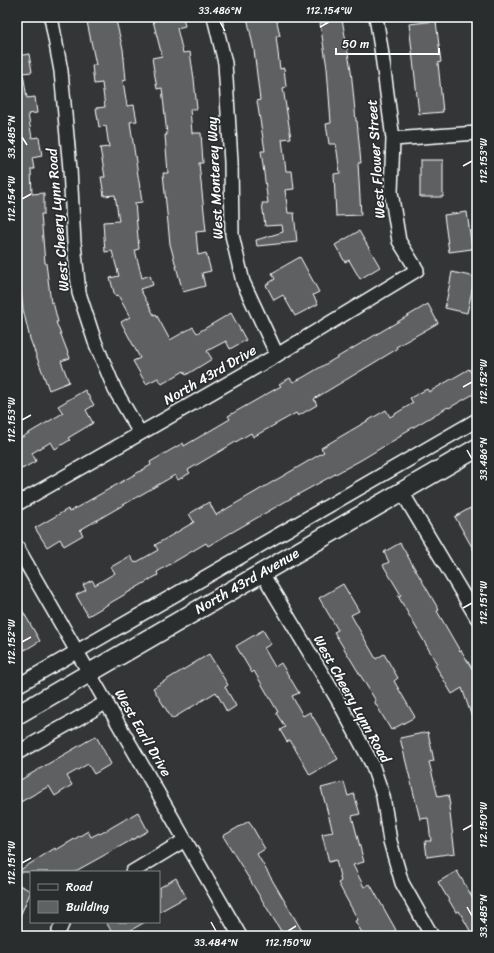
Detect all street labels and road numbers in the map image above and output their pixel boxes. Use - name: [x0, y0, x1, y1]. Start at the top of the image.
- street label: West Flower Street: [359, 99, 393, 219]
- street label: West Monterey Way: [199, 115, 231, 240]
- street label: West Cheery Lynn Road: [39, 146, 77, 292]
- street label: North 43rd Drive: [158, 338, 262, 412]
- street label: North 43rd Avenue: [190, 541, 304, 621]
- street label: West Cheery Lynn Road: [306, 630, 398, 769]
- street label: West Earll Drive: [108, 684, 178, 782]

